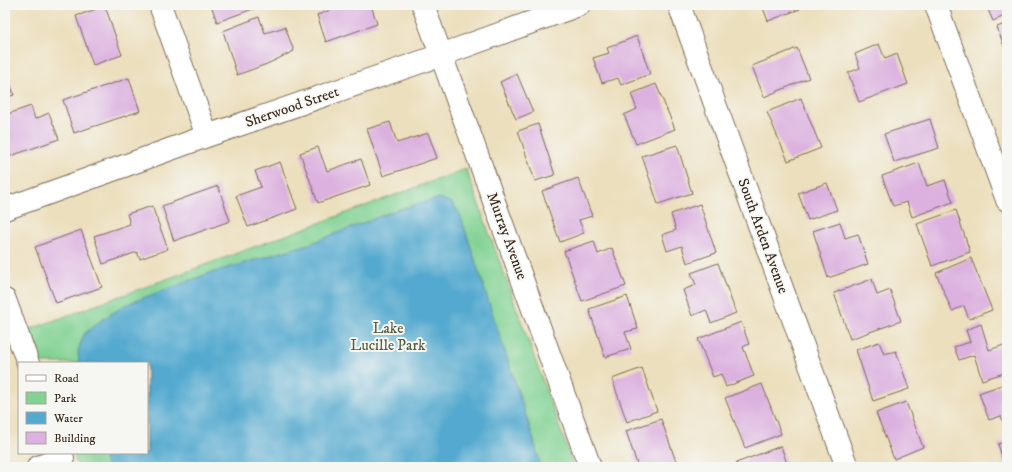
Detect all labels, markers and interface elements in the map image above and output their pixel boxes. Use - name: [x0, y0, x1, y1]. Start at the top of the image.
- street label: Sherwood Street: [243, 82, 342, 132]
- street label: South Arden Avenue: [733, 176, 793, 296]
- street label: Murray Avenue: [482, 190, 532, 282]
- park label: Lake Lucille Park: [351, 319, 426, 355]
- legend: [18, 362, 148, 454]
- text: Road: [54, 371, 79, 386]
- text: Park: [54, 391, 76, 406]
- text: Water: [53, 411, 83, 426]
- text: Building: [54, 431, 95, 446]

